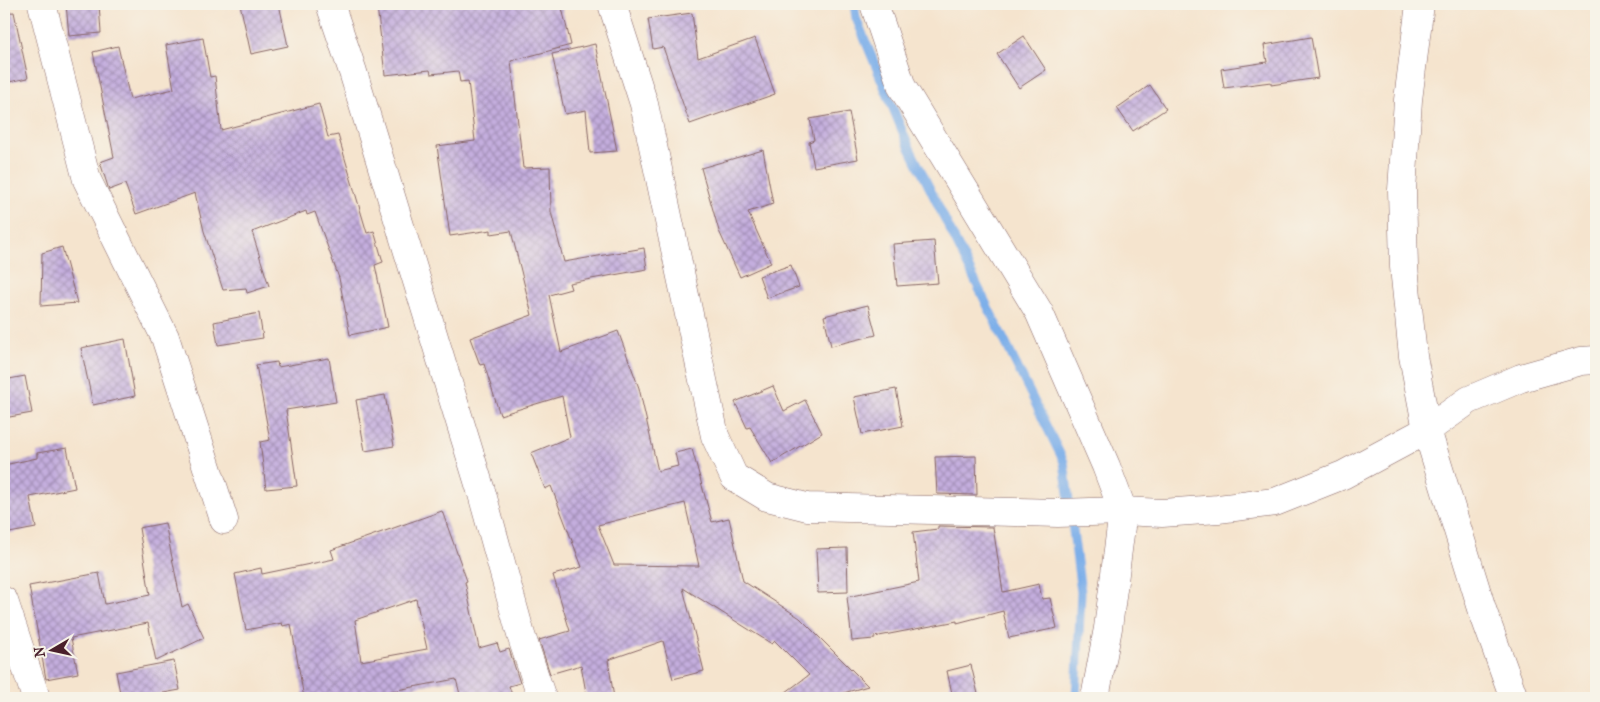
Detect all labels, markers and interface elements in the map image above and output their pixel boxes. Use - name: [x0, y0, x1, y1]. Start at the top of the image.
- north arrow: [28, 624, 78, 674]
- text: N: [30, 645, 49, 659]

